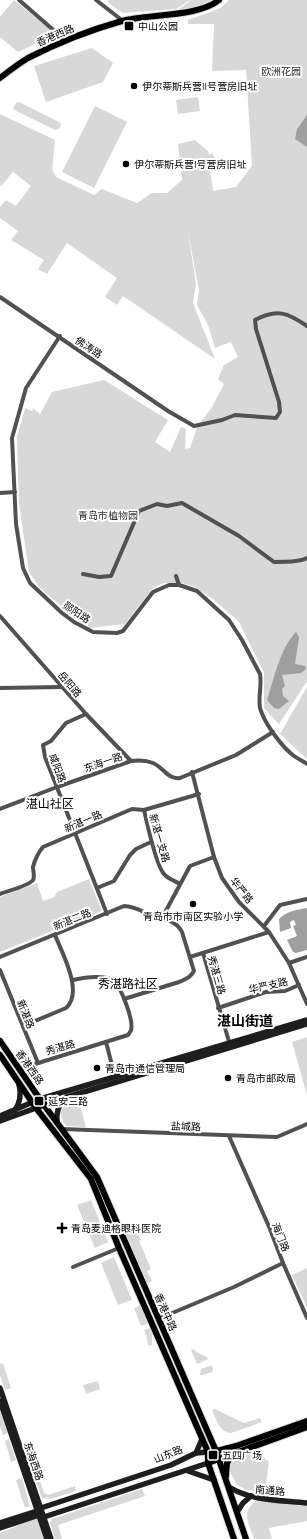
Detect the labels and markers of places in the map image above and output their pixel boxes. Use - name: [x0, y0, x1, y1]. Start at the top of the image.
- marker: 中山公园: [123, 20, 135, 32]
- place label: 中山公园: [138, 20, 178, 32]
- place label: 伊尔蒂斯兵营II号营房旧址: [142, 80, 257, 92]
- marker: 伊尔蒂斯兵营II号营房旧址: [129, 81, 139, 91]
- place label: 伊尔蒂斯兵营I号营房旧址: [134, 158, 247, 170]
- marker: 伊尔蒂斯兵营I号营房旧址: [121, 159, 131, 169]
- marker: 青岛市市南区实验小学: [188, 899, 198, 909]
- place label: 青岛市市南区实验小学: [143, 910, 243, 922]
- place label: 青岛市通信管理局: [105, 1062, 185, 1074]
- marker: 青岛市通信管理局: [92, 1063, 102, 1073]
- place label: 青岛市邮政局: [236, 1072, 296, 1084]
- marker: 青岛市邮政局: [223, 1073, 233, 1083]
- marker: 延安三路: [33, 1095, 45, 1107]
- place label: 延安三路: [48, 1095, 88, 1107]
- marker: 青岛麦迪格眼科医院: [56, 1222, 68, 1234]
- place label: 青岛麦迪格眼科医院: [71, 1222, 161, 1234]
- marker: 五四广场: [207, 1449, 219, 1461]
- place label: 五四广场: [222, 1449, 262, 1461]

